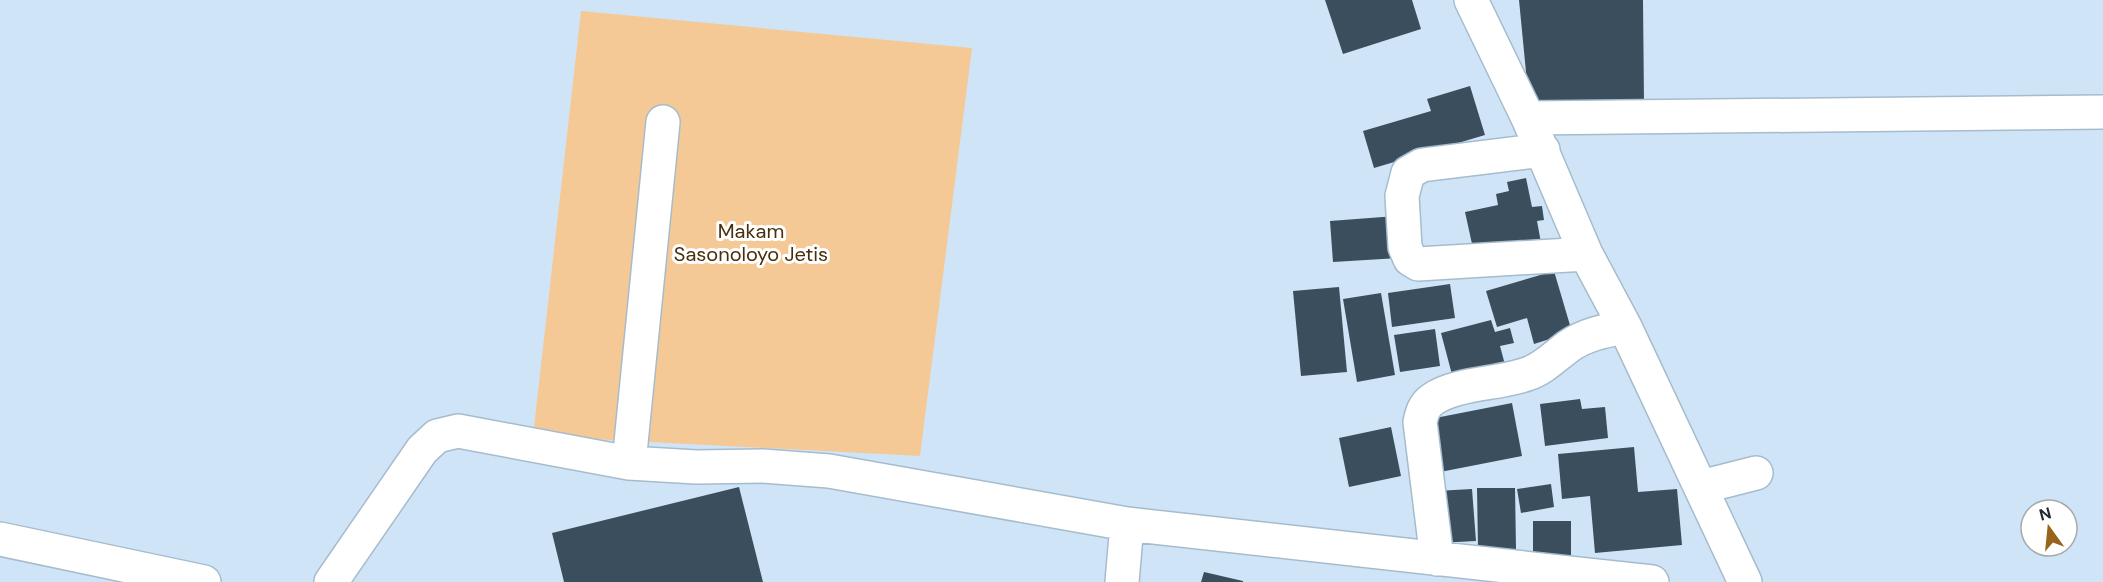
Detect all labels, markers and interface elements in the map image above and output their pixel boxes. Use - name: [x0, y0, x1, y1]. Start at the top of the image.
- park label: Makam Sasonoloyo Jetis: [674, 218, 828, 267]
- north arrow: [2019, 498, 2079, 558]
- text: N: [2037, 502, 2054, 526]

